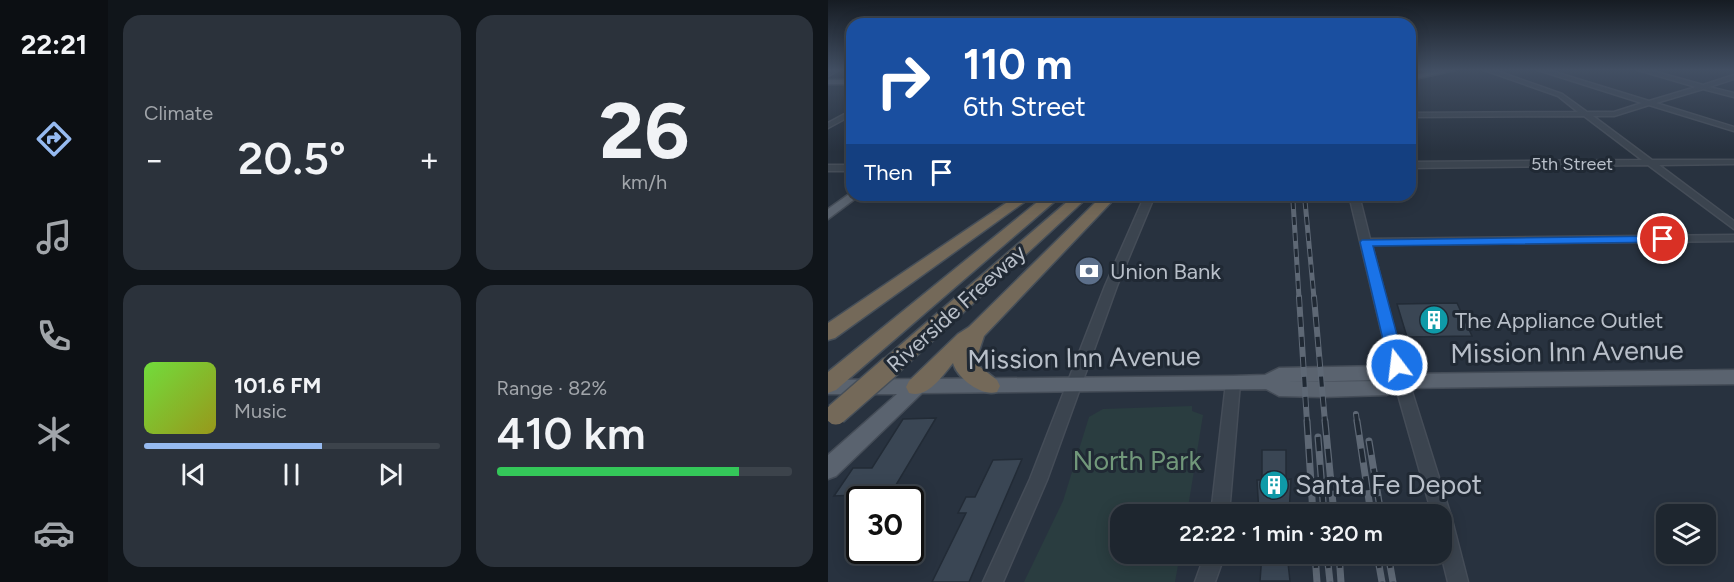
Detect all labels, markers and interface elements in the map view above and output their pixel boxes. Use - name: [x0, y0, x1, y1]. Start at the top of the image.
- text: 22:21: [21, 28, 87, 61]
- text: 110 m: [963, 39, 1072, 90]
- icon: right: [864, 42, 942, 120]
- text: 26: [599, 84, 689, 178]
- text: 6th Street: [963, 90, 1086, 123]
- text: Climate: [144, 101, 213, 125]
- icon: directions: [33, 118, 75, 160]
- text: 20.5°: [238, 131, 346, 185]
- text: −: [144, 140, 165, 179]
- text: +: [419, 140, 439, 179]
- street label: 5th Street: [1531, 153, 1613, 175]
- icon: arrive: [925, 156, 958, 189]
- text: Then: [864, 159, 913, 186]
- text: km/h: [621, 170, 667, 194]
- pin: [1637, 213, 1688, 264]
- icon: music: [33, 216, 75, 258]
- icon: arrive: [1646, 222, 1679, 255]
- street label: Riverside Freeway: [881, 239, 1032, 378]
- bank icon: Union Bank: [1073, 255, 1105, 287]
- place label: Union Bank: [1110, 258, 1221, 285]
- building icon: The Appliance Outlet: [1418, 304, 1450, 336]
- place label: The Appliance Outlet: [1455, 307, 1663, 334]
- icon: phone: [33, 315, 75, 357]
- position arrow: [1365, 333, 1429, 397]
- street label: Mission Inn Avenue: [1450, 333, 1684, 370]
- street label: Mission Inn Avenue: [967, 339, 1201, 376]
- text: 101.6 FM: [234, 372, 321, 399]
- text: Range · 82%: [497, 376, 607, 400]
- text: Music: [234, 399, 287, 423]
- text: 410 km: [497, 406, 646, 460]
- icon: climate: [33, 413, 75, 455]
- park label: North Park: [1073, 444, 1202, 477]
- icon: previous: [177, 458, 210, 491]
- icon: pause: [275, 458, 308, 491]
- icon: next: [374, 458, 407, 491]
- place label: Santa Fe Depot: [1295, 468, 1482, 501]
- building icon: Santa Fe Depot: [1258, 469, 1290, 501]
- speed limit sign: 30: [846, 486, 924, 564]
- map controls: [1656, 504, 1716, 564]
- button: layers: [1656, 504, 1716, 564]
- icon: car: [33, 512, 75, 554]
- text: 22:22 · 1 min · 320 m: [1179, 520, 1383, 547]

